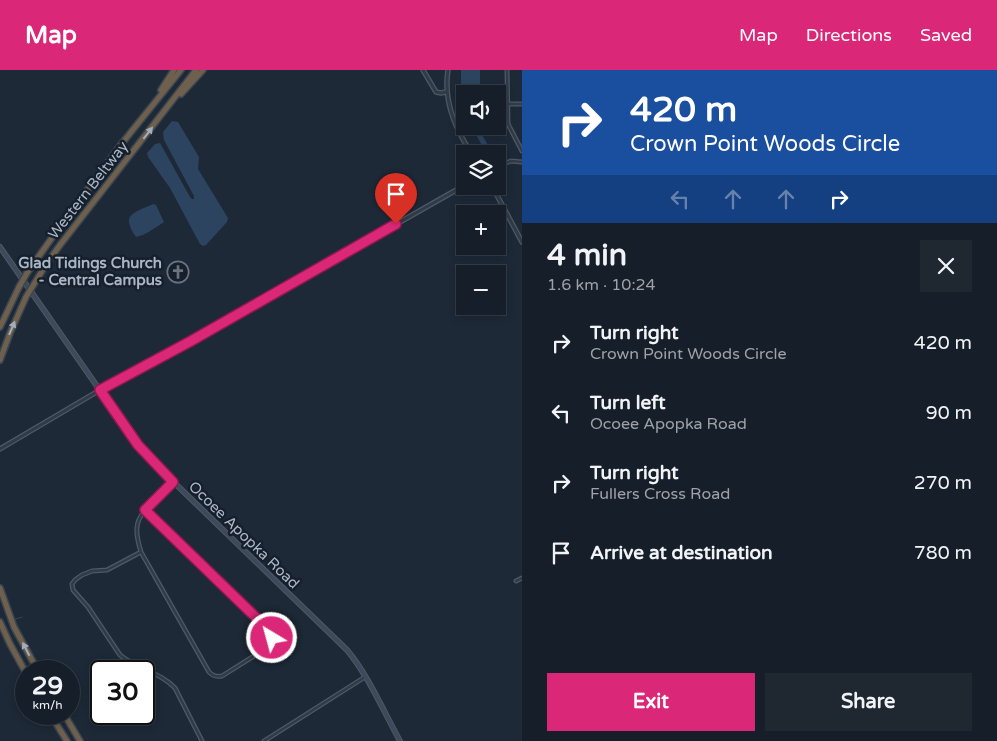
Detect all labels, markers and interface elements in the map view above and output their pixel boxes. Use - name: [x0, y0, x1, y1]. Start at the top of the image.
- text: Map: [25, 21, 77, 50]
- text: Map: [739, 24, 778, 46]
- text: Directions: [806, 24, 892, 46]
- text: Saved: [920, 24, 972, 46]
- map controls: [456, 85, 506, 315]
- button: sound: [456, 85, 506, 135]
- text: 420 m: [630, 89, 737, 131]
- icon: right: [547, 90, 612, 155]
- one-way arrow: [142, 127, 153, 140]
- text: Crown Point Woods Circle: [630, 131, 900, 157]
- street label: Western Beltway: [44, 137, 132, 243]
- button: layers: [456, 145, 506, 195]
- pin: [375, 173, 417, 224]
- icon: arrive: [382, 180, 410, 208]
- icon: left: [666, 185, 694, 213]
- icon: ahead: [719, 185, 747, 213]
- icon: ahead: [772, 185, 800, 213]
- icon: right: [825, 185, 853, 213]
- button: +: [456, 205, 506, 255]
- text: 4 min: [547, 237, 627, 274]
- button: close: [920, 240, 972, 292]
- place label: Glad Tidings Church - Central Campus: [18, 254, 162, 290]
- church icon: Glad Tidings Church - Central Campus: [166, 260, 190, 284]
- button: −: [456, 265, 506, 315]
- text: 1.6 km · 10:24: [547, 275, 656, 295]
- one-way arrow: [9, 321, 17, 335]
- text: Turn right: [590, 322, 678, 344]
- icon: right: [547, 329, 575, 357]
- text: 420 m: [914, 332, 972, 354]
- text: Crown Point Woods Circle: [590, 344, 787, 364]
- text: Turn left: [590, 392, 666, 414]
- icon: left: [547, 399, 575, 427]
- text: 90 m: [926, 402, 972, 424]
- text: Ocoee Apopka Road: [590, 414, 747, 434]
- text: Turn right: [590, 462, 678, 484]
- icon: right: [547, 469, 575, 497]
- text: 270 m: [914, 472, 972, 494]
- street label: Ocoee Apopka Road: [185, 477, 303, 593]
- text: Fullers Cross Road: [590, 484, 730, 504]
- icon: arrive: [547, 539, 575, 567]
- text: Arrive at destination: [590, 542, 773, 564]
- text: 780 m: [914, 542, 972, 564]
- position arrow: [245, 611, 297, 663]
- one-way arrow: [22, 642, 30, 656]
- speed limit sign: 30: [90, 660, 155, 725]
- text: 29: [32, 671, 63, 701]
- button: Exit: [547, 673, 755, 731]
- button: Share: [765, 673, 972, 731]
- text: km/h: [32, 698, 63, 712]

